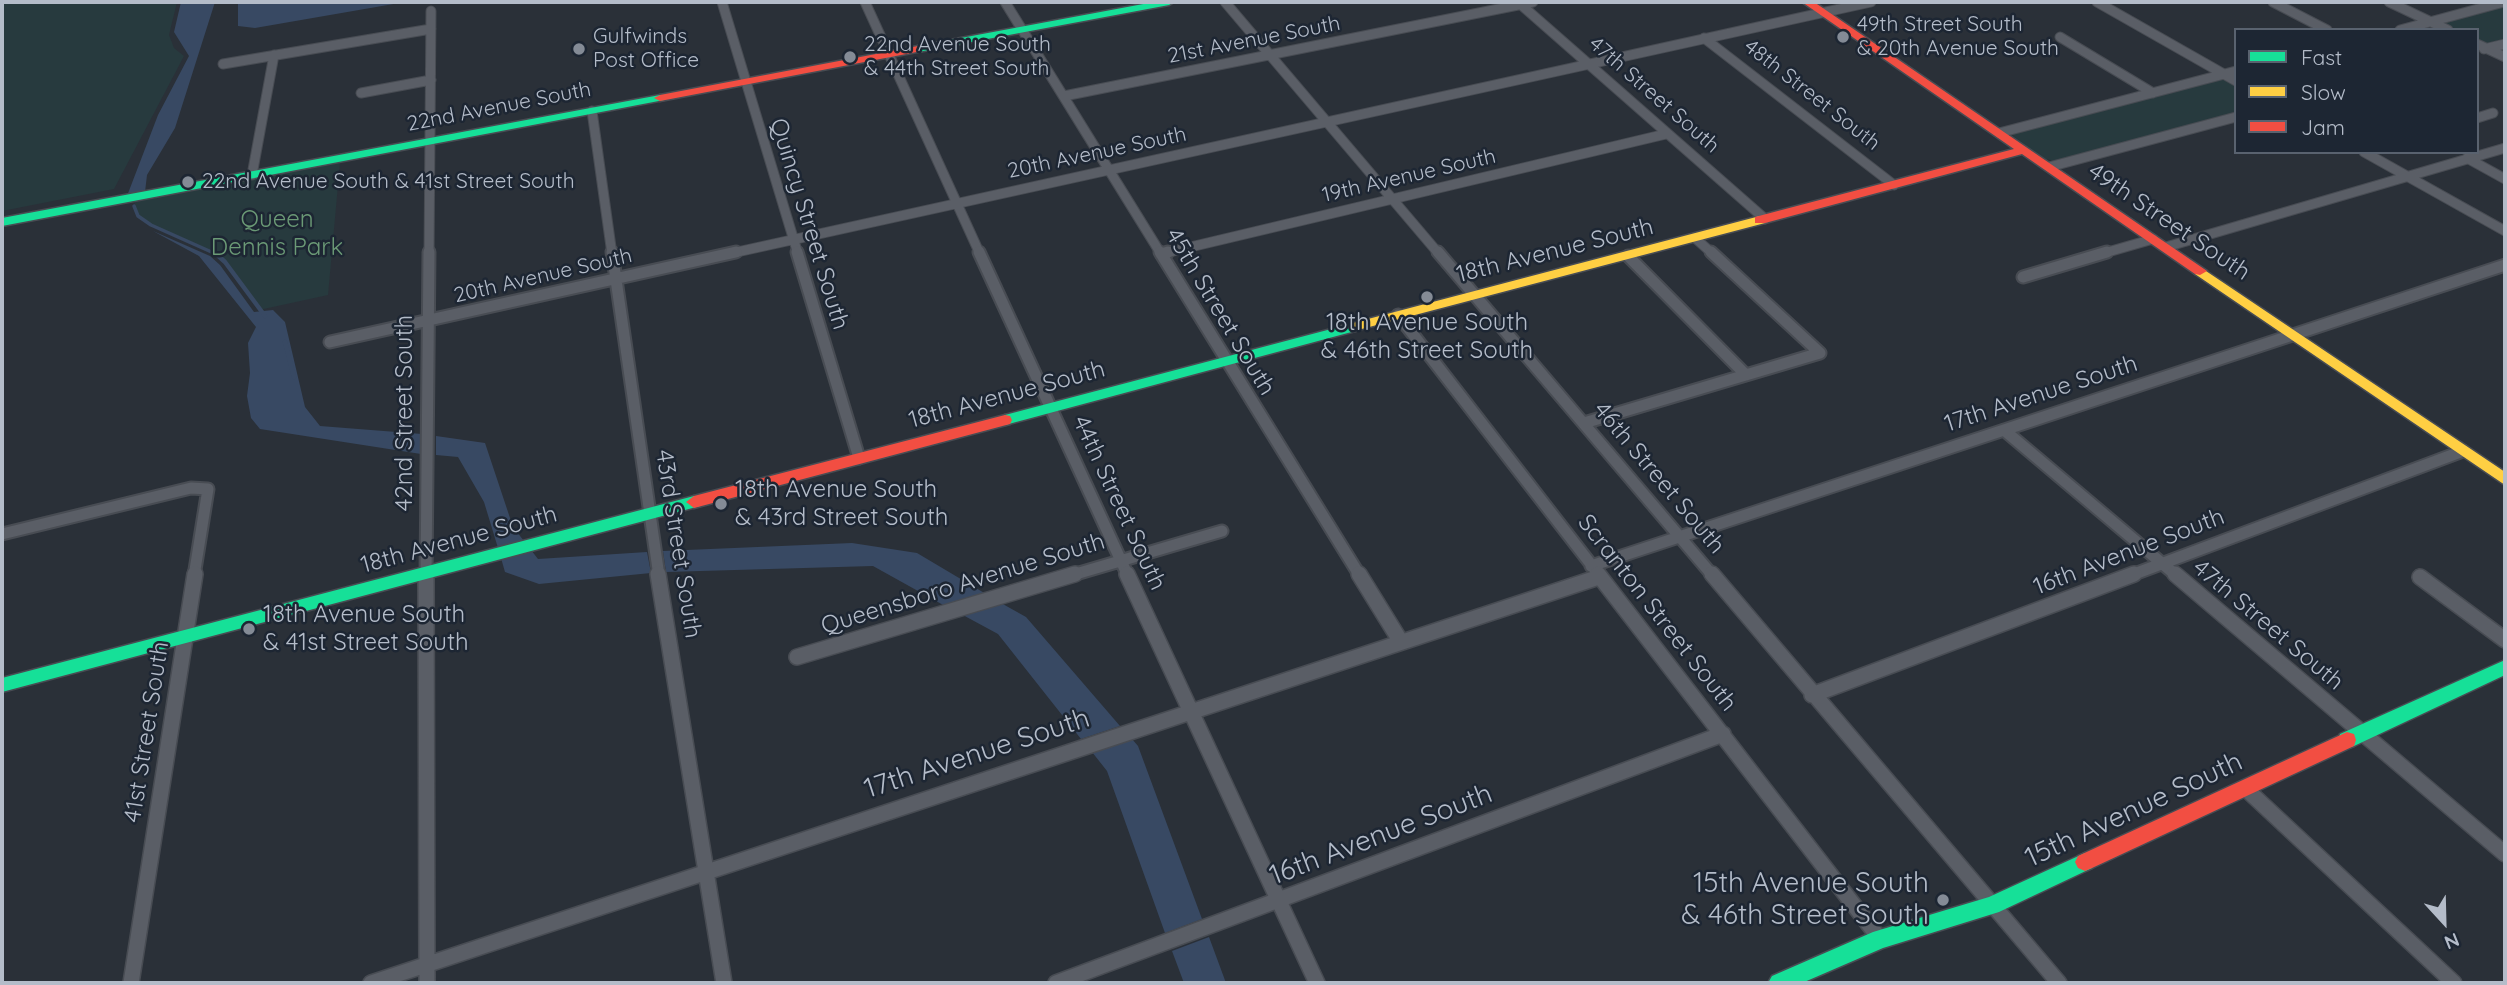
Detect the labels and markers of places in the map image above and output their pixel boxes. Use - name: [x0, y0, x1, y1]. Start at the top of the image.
- place label: 49th Street South & 20th Avenue South: [1857, 12, 2059, 62]
- place label: Gulfwinds Post Office: [593, 24, 699, 74]
- marker: 49th Street South & 20th Avenue South: [1835, 29, 1851, 45]
- place label: 22nd Avenue South & 44th Street South: [864, 32, 1051, 82]
- marker: Gulfwinds Post Office: [571, 41, 587, 57]
- marker: 22nd Avenue South & 44th Street South: [842, 49, 858, 65]
- place label: 22nd Avenue South & 41st Street South: [202, 169, 575, 195]
- marker: 22nd Avenue South & 41st Street South: [180, 174, 196, 190]
- marker: 18th Avenue South & 46th Street South: [1419, 289, 1435, 305]
- place label: 18th Avenue South & 46th Street South: [1321, 309, 1533, 365]
- place label: 18th Avenue South & 43rd Street South: [735, 476, 948, 532]
- marker: 18th Avenue South & 43rd Street South: [713, 496, 729, 512]
- place label: 18th Avenue South & 41st Street South: [263, 601, 469, 657]
- marker: 18th Avenue South & 41st Street South: [241, 621, 257, 637]
- place label: 15th Avenue South & 46th Street South: [1681, 867, 1929, 933]
- marker: 15th Avenue South & 46th Street South: [1935, 892, 1951, 908]

